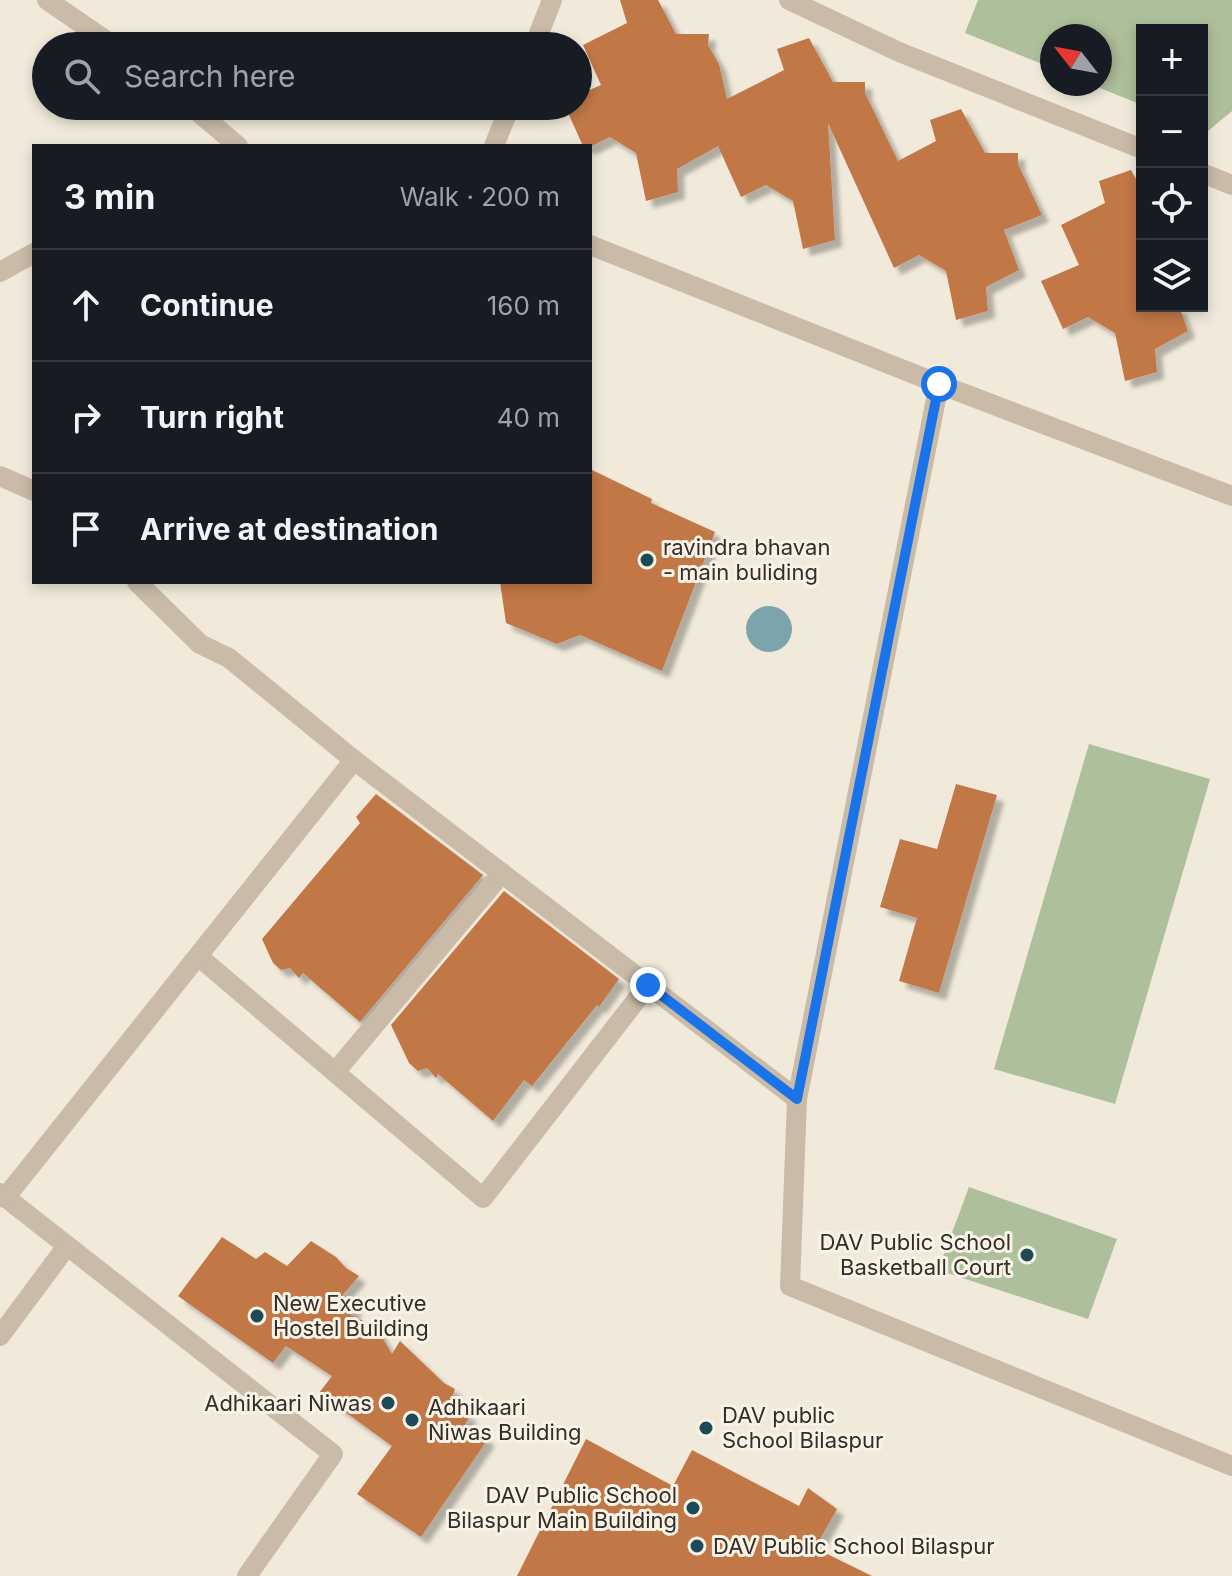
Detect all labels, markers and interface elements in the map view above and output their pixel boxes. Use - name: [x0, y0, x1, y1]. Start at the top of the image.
- north arrow: [1040, 24, 1112, 96]
- map controls: [1136, 24, 1208, 312]
- button: +: [1136, 24, 1208, 96]
- search box: [32, 32, 592, 120]
- icon: search: [60, 54, 104, 98]
- text: Search here: [124, 58, 296, 94]
- button: −: [1136, 96, 1208, 168]
- button: locate: [1136, 168, 1208, 240]
- text: 3 min: [64, 176, 155, 217]
- text: Walk · 200 m: [400, 181, 560, 212]
- button: layers: [1136, 240, 1208, 312]
- icon: ahead: [64, 283, 108, 327]
- text: Continue: [140, 287, 274, 323]
- text: 160 m: [487, 290, 560, 321]
- route start: [921, 366, 957, 402]
- icon: right: [64, 395, 108, 439]
- text: Turn right: [140, 399, 284, 435]
- text: 40 m: [497, 402, 560, 433]
- icon: arrive: [64, 507, 108, 551]
- text: Arrive at destination: [140, 511, 438, 547]
- place label: ravindra bhavan - main buliding: [663, 534, 830, 585]
- marker: ravindra bhavan - main buliding: [638, 551, 656, 569]
- route end: [630, 967, 666, 1003]
- place label: DAV Public School Basketball Court: [819, 1229, 1011, 1280]
- marker: DAV Public School Basketball Court: [1018, 1246, 1036, 1264]
- place label: New Executive Hostel Building: [273, 1290, 429, 1341]
- marker: New Executive Hostel Building: [248, 1307, 266, 1325]
- place label: Adhikaari Niwas: [204, 1390, 372, 1416]
- marker: Adhikaari Niwas: [379, 1394, 397, 1412]
- place label: Adhikaari Niwas Building: [428, 1394, 581, 1445]
- place label: DAV public School Bilaspur: [722, 1402, 883, 1453]
- marker: Adhikaari Niwas Building: [403, 1411, 421, 1429]
- marker: DAV public School Bilaspur: [697, 1419, 715, 1437]
- place label: DAV Public School Bilaspur Main Building: [447, 1482, 677, 1533]
- marker: DAV Public School Bilaspur Main Building: [684, 1499, 702, 1517]
- place label: DAV Public School Bilaspur: [713, 1533, 994, 1559]
- marker: DAV Public School Bilaspur: [688, 1537, 706, 1555]

